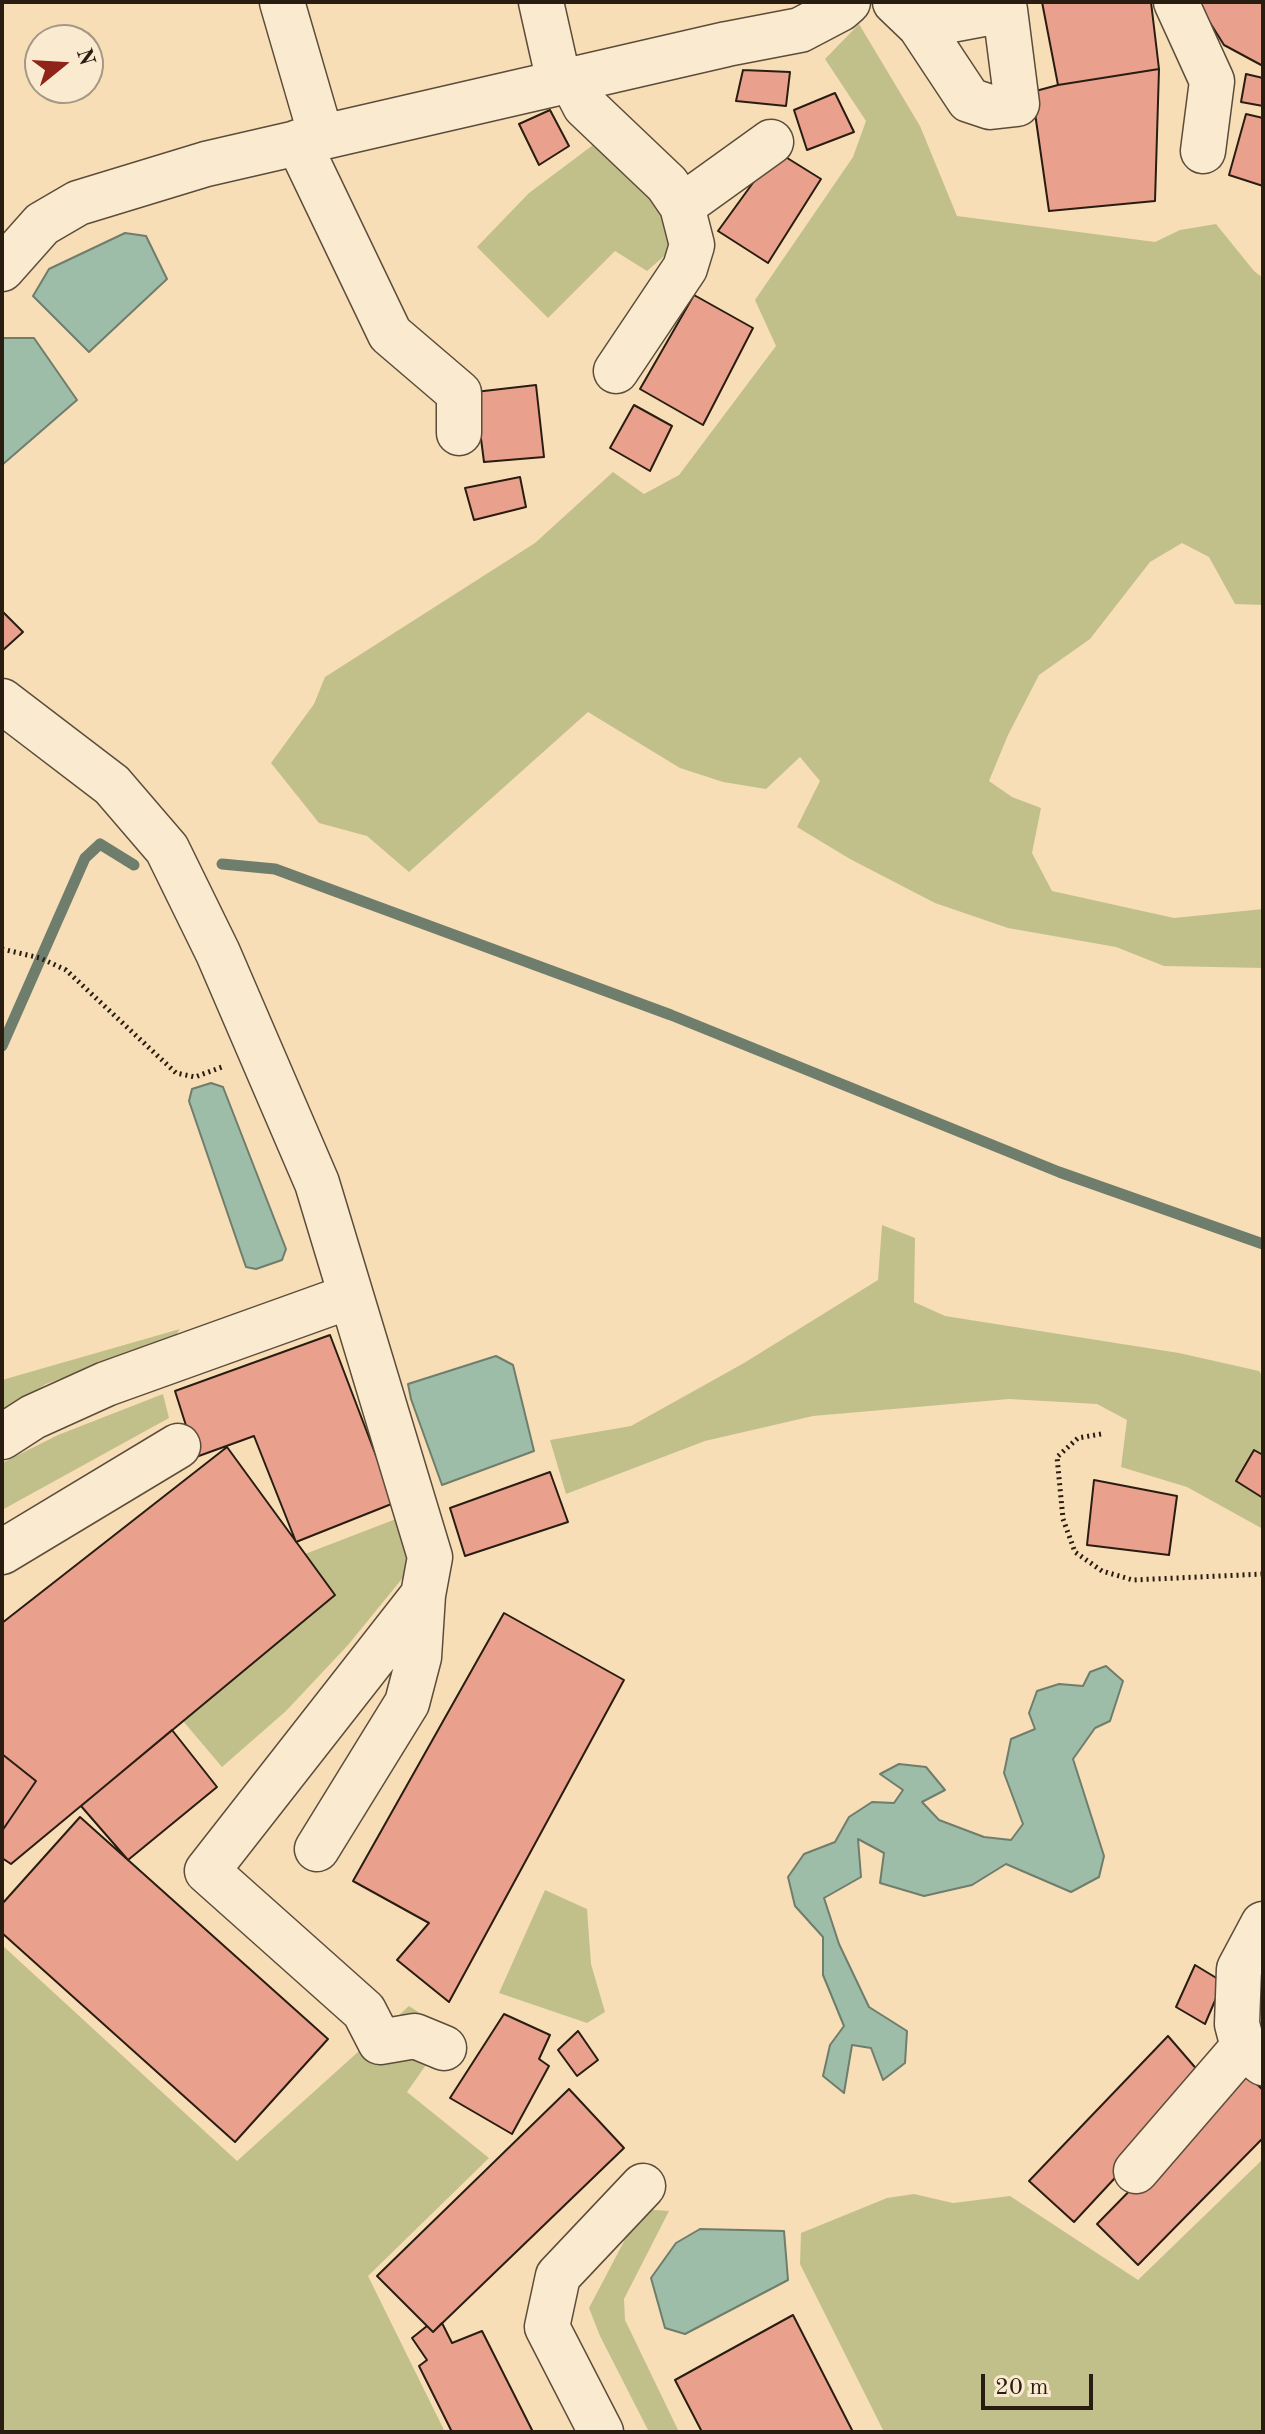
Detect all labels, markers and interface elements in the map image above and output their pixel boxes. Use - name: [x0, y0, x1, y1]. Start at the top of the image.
- north arrow: [24, 24, 104, 104]
- text: N: [72, 46, 98, 69]
- scale bar: [985, 2358, 1097, 2408]
- text: 20 m: [995, 2376, 1049, 2400]

